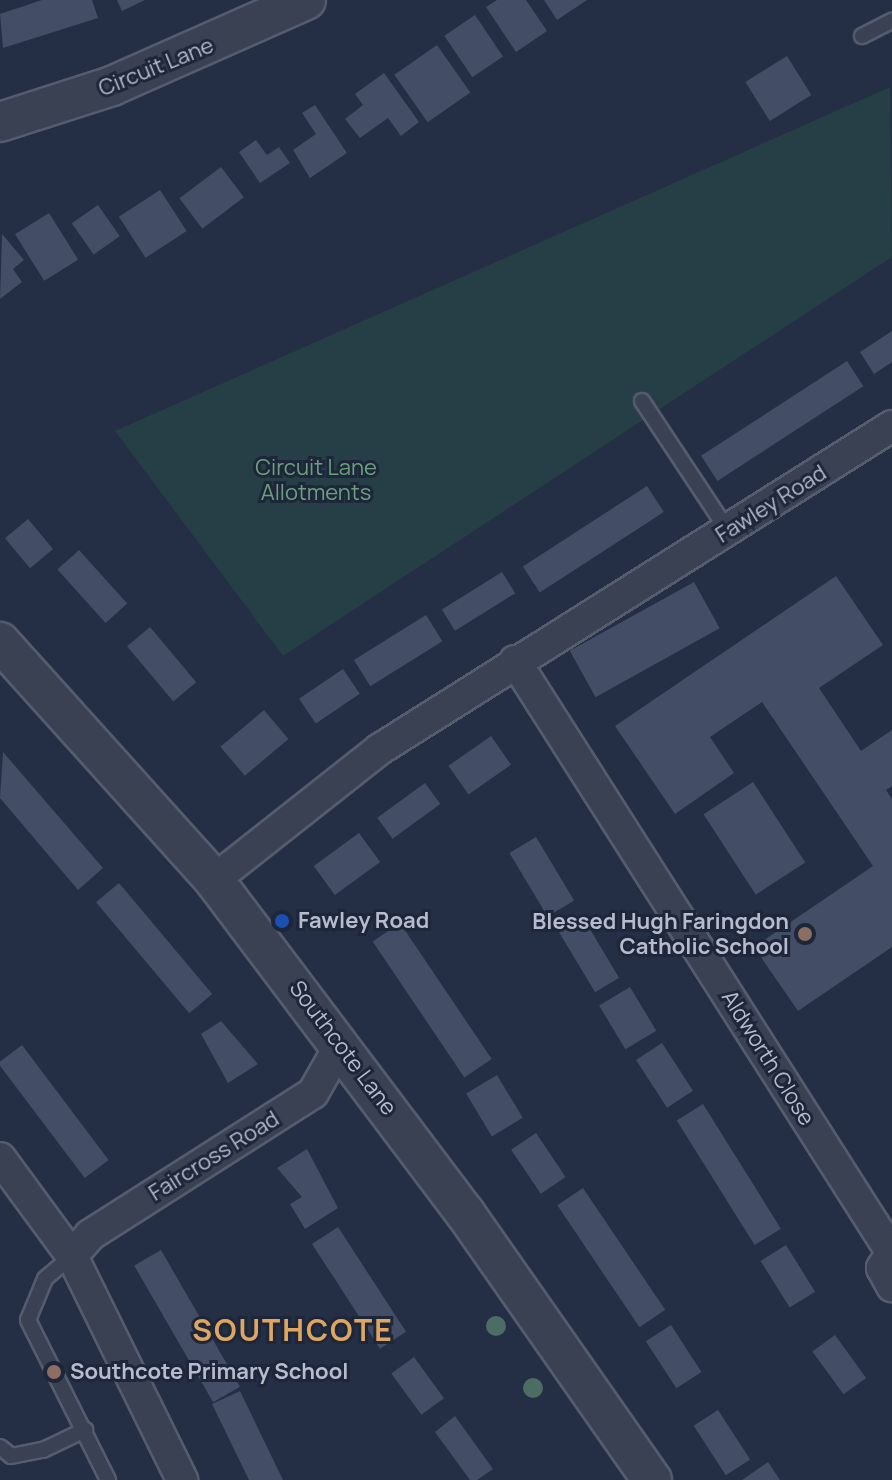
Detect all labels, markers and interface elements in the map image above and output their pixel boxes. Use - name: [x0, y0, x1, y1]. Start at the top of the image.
- street label: Circuit Lane: [95, 32, 217, 102]
- park label: Circuit Lane Allotments: [255, 454, 377, 506]
- street label: Fawley Road: [711, 460, 831, 548]
- place label: Fawley Road: [298, 908, 429, 934]
- place label: Blessed Hugh Faringdon Catholic School: [532, 908, 789, 960]
- marker: Fawley Road: [273, 912, 291, 930]
- marker: Blessed Hugh Faringdon Catholic School: [796, 925, 814, 943]
- street label: Southcote Lane: [284, 976, 402, 1120]
- street label: Aldworth Close: [716, 986, 820, 1130]
- street label: Faircross Road: [144, 1106, 284, 1206]
- district label: SOUTHCOTE: [192, 1312, 394, 1348]
- place label: Southcote Primary School: [70, 1359, 348, 1385]
- marker: Southcote Primary School: [45, 1363, 63, 1381]

